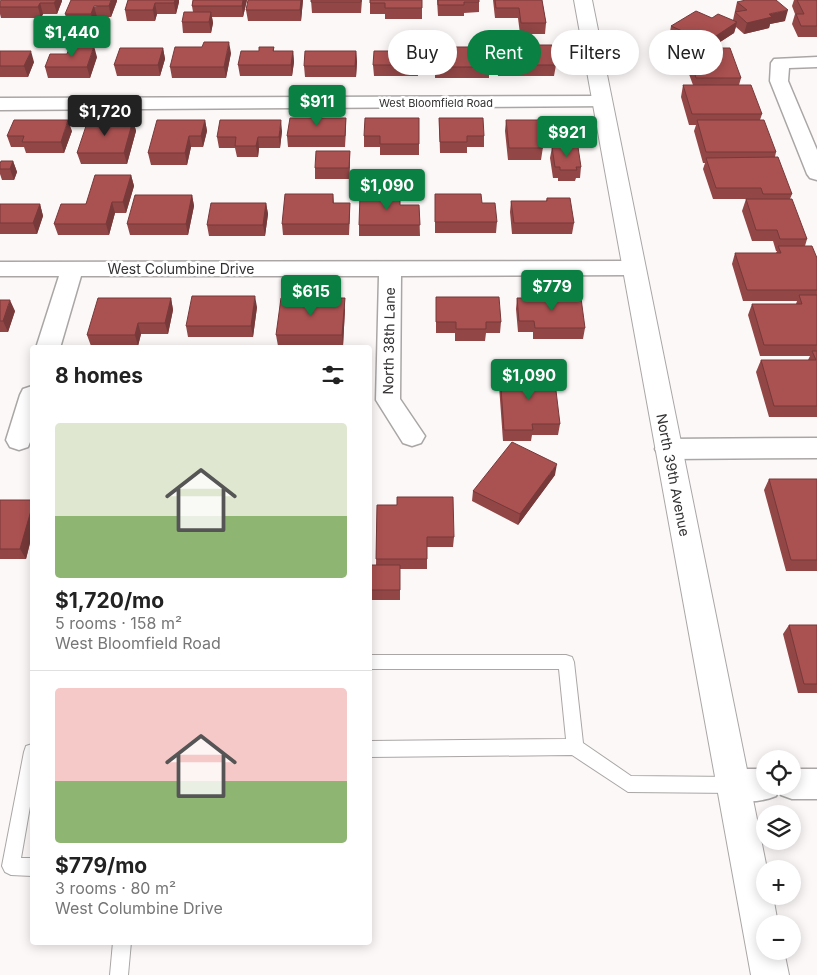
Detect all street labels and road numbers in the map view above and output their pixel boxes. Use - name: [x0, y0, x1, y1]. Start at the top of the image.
- street label: West Bloomfield Road: [379, 96, 493, 110]
- street label: West Columbine Drive: [108, 260, 254, 277]
- street label: North 38th Lane: [379, 287, 398, 395]
- street label: North 39th Avenue: [653, 412, 694, 538]

